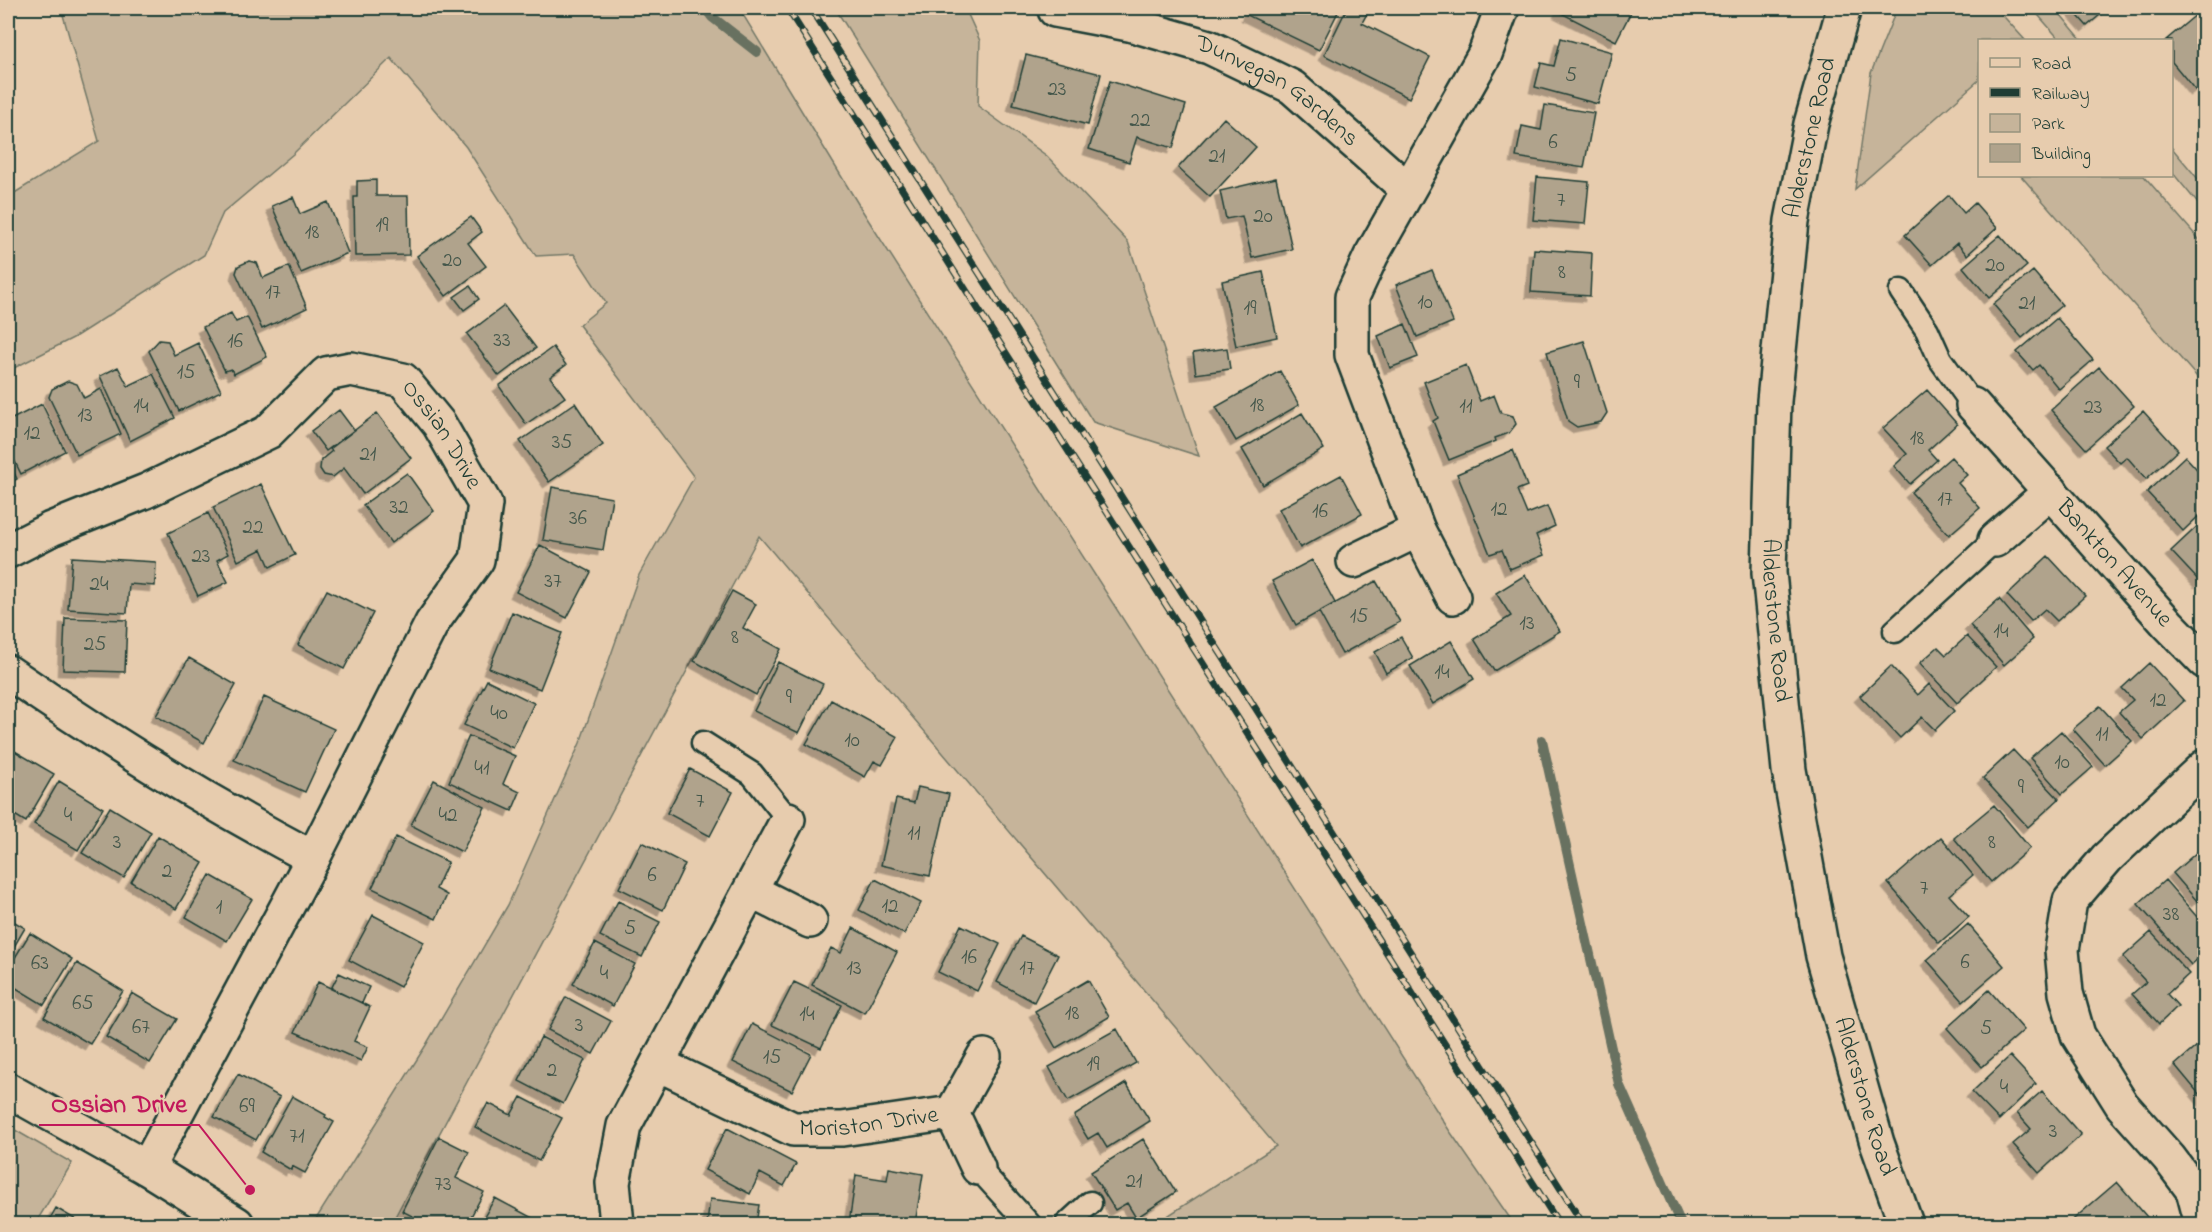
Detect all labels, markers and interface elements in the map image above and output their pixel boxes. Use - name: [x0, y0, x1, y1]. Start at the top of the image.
- street label: Dunvegan Gardens: [1191, 26, 1366, 156]
- legend: [1978, 39, 2173, 177]
- text: Road: [2032, 52, 2071, 78]
- street label: Alderstone Road: [1775, 54, 1847, 222]
- house number: 5: [1565, 61, 1577, 91]
- house number: 23: [1047, 75, 1067, 105]
- text: Railway: [2032, 82, 2089, 108]
- house number: 22: [1130, 106, 1150, 136]
- text: Park: [2032, 112, 2065, 138]
- house number: 6: [1548, 128, 1558, 158]
- house number: 21: [1208, 142, 1226, 172]
- text: Building: [2031, 142, 2091, 169]
- house number: 7: [1557, 186, 1566, 216]
- house number: 20: [1253, 202, 1273, 232]
- house number: 19: [376, 211, 389, 241]
- house number: 18: [305, 218, 319, 248]
- house number: 20: [442, 246, 462, 276]
- house number: 20: [1985, 251, 2005, 281]
- house number: 8: [1558, 258, 1566, 288]
- house number: 17: [265, 278, 281, 308]
- house number: 10: [1417, 288, 1433, 318]
- house number: 21: [2018, 289, 2036, 319]
- house number: 19: [1244, 294, 1257, 324]
- house number: 33: [493, 326, 511, 356]
- house number: 16: [227, 327, 243, 357]
- house number: 15: [177, 358, 195, 388]
- house number: 9: [1574, 368, 1581, 398]
- street label: Ossian Drive: [392, 372, 491, 496]
- house number: 18: [1250, 391, 1264, 421]
- house number: 14: [133, 392, 149, 422]
- house number: 11: [1459, 392, 1473, 422]
- house number: 23: [2083, 393, 2103, 423]
- house number: 13: [77, 401, 93, 431]
- house number: 12: [23, 419, 41, 449]
- house number: 18: [1910, 424, 1924, 454]
- house number: 35: [552, 428, 572, 458]
- house number: 21: [359, 440, 377, 470]
- house number: 17: [1937, 485, 1953, 515]
- street label: Bankton Avenue: [2046, 491, 2181, 636]
- house number: 32: [389, 493, 409, 523]
- house number: 12: [1490, 495, 1508, 525]
- house number: 16: [1312, 497, 1328, 527]
- house number: 36: [569, 504, 587, 534]
- house number: 22: [243, 513, 263, 543]
- street label: Alderstone Road: [1751, 538, 1800, 704]
- house number: 23: [191, 542, 211, 572]
- house number: 37: [544, 567, 562, 597]
- house number: 24: [89, 570, 109, 600]
- house number: 15: [1350, 602, 1368, 632]
- house number: 13: [1519, 609, 1535, 639]
- house number: 14: [1993, 617, 2009, 647]
- house number: 8: [731, 623, 739, 653]
- house number: 25: [84, 630, 106, 660]
- house number: 14: [1434, 658, 1450, 688]
- house number: 9: [786, 683, 793, 713]
- house number: 12: [2149, 686, 2167, 716]
- house number: 40: [490, 699, 508, 729]
- house number: 11: [2095, 720, 2109, 750]
- house number: 10: [844, 726, 860, 756]
- house number: 10: [2054, 748, 2070, 778]
- house number: 41: [474, 754, 490, 784]
- house number: 9: [2018, 773, 2025, 803]
- house number: 7: [696, 787, 705, 817]
- house number: 4: [64, 801, 73, 831]
- house number: 42: [438, 801, 458, 831]
- house number: 11: [907, 819, 921, 849]
- house number: 3: [113, 828, 121, 858]
- house number: 8: [1988, 828, 1996, 858]
- house number: 2: [162, 857, 172, 887]
- house number: 6: [647, 861, 657, 891]
- house number: 7: [1920, 874, 1929, 904]
- house number: 12: [881, 892, 899, 922]
- house number: 1: [216, 893, 223, 923]
- house number: 38: [2163, 900, 2179, 930]
- house number: 5: [624, 914, 636, 944]
- house number: 16: [961, 943, 977, 973]
- house number: 6: [1960, 948, 1970, 978]
- house number: 63: [31, 949, 49, 979]
- house number: 13: [846, 954, 862, 984]
- house number: 17: [1019, 954, 1035, 984]
- house number: 4: [600, 959, 609, 989]
- house number: 65: [72, 989, 94, 1019]
- house number: 18: [1065, 999, 1079, 1029]
- house number: 14: [799, 1000, 815, 1030]
- house number: 3: [575, 1011, 583, 1041]
- house number: 67: [132, 1013, 150, 1043]
- street label: Alderstone Road: [1824, 1013, 1905, 1181]
- house number: 5: [1980, 1014, 1992, 1044]
- house number: 15: [763, 1043, 781, 1073]
- house number: 19: [1087, 1050, 1100, 1080]
- house number: 2: [547, 1056, 557, 1086]
- house number: 4: [2000, 1073, 2009, 1103]
- callout: Ossian Drive: [39, 1081, 199, 1125]
- text: Ossian Drive: [51, 1087, 188, 1125]
- house number: 69: [239, 1092, 255, 1122]
- street label: Moriston Drive: [799, 1098, 941, 1147]
- house number: 3: [2049, 1117, 2057, 1147]
- house number: 71: [289, 1122, 305, 1152]
- house number: 21: [1125, 1167, 1143, 1197]
- house number: 73: [434, 1170, 452, 1200]

